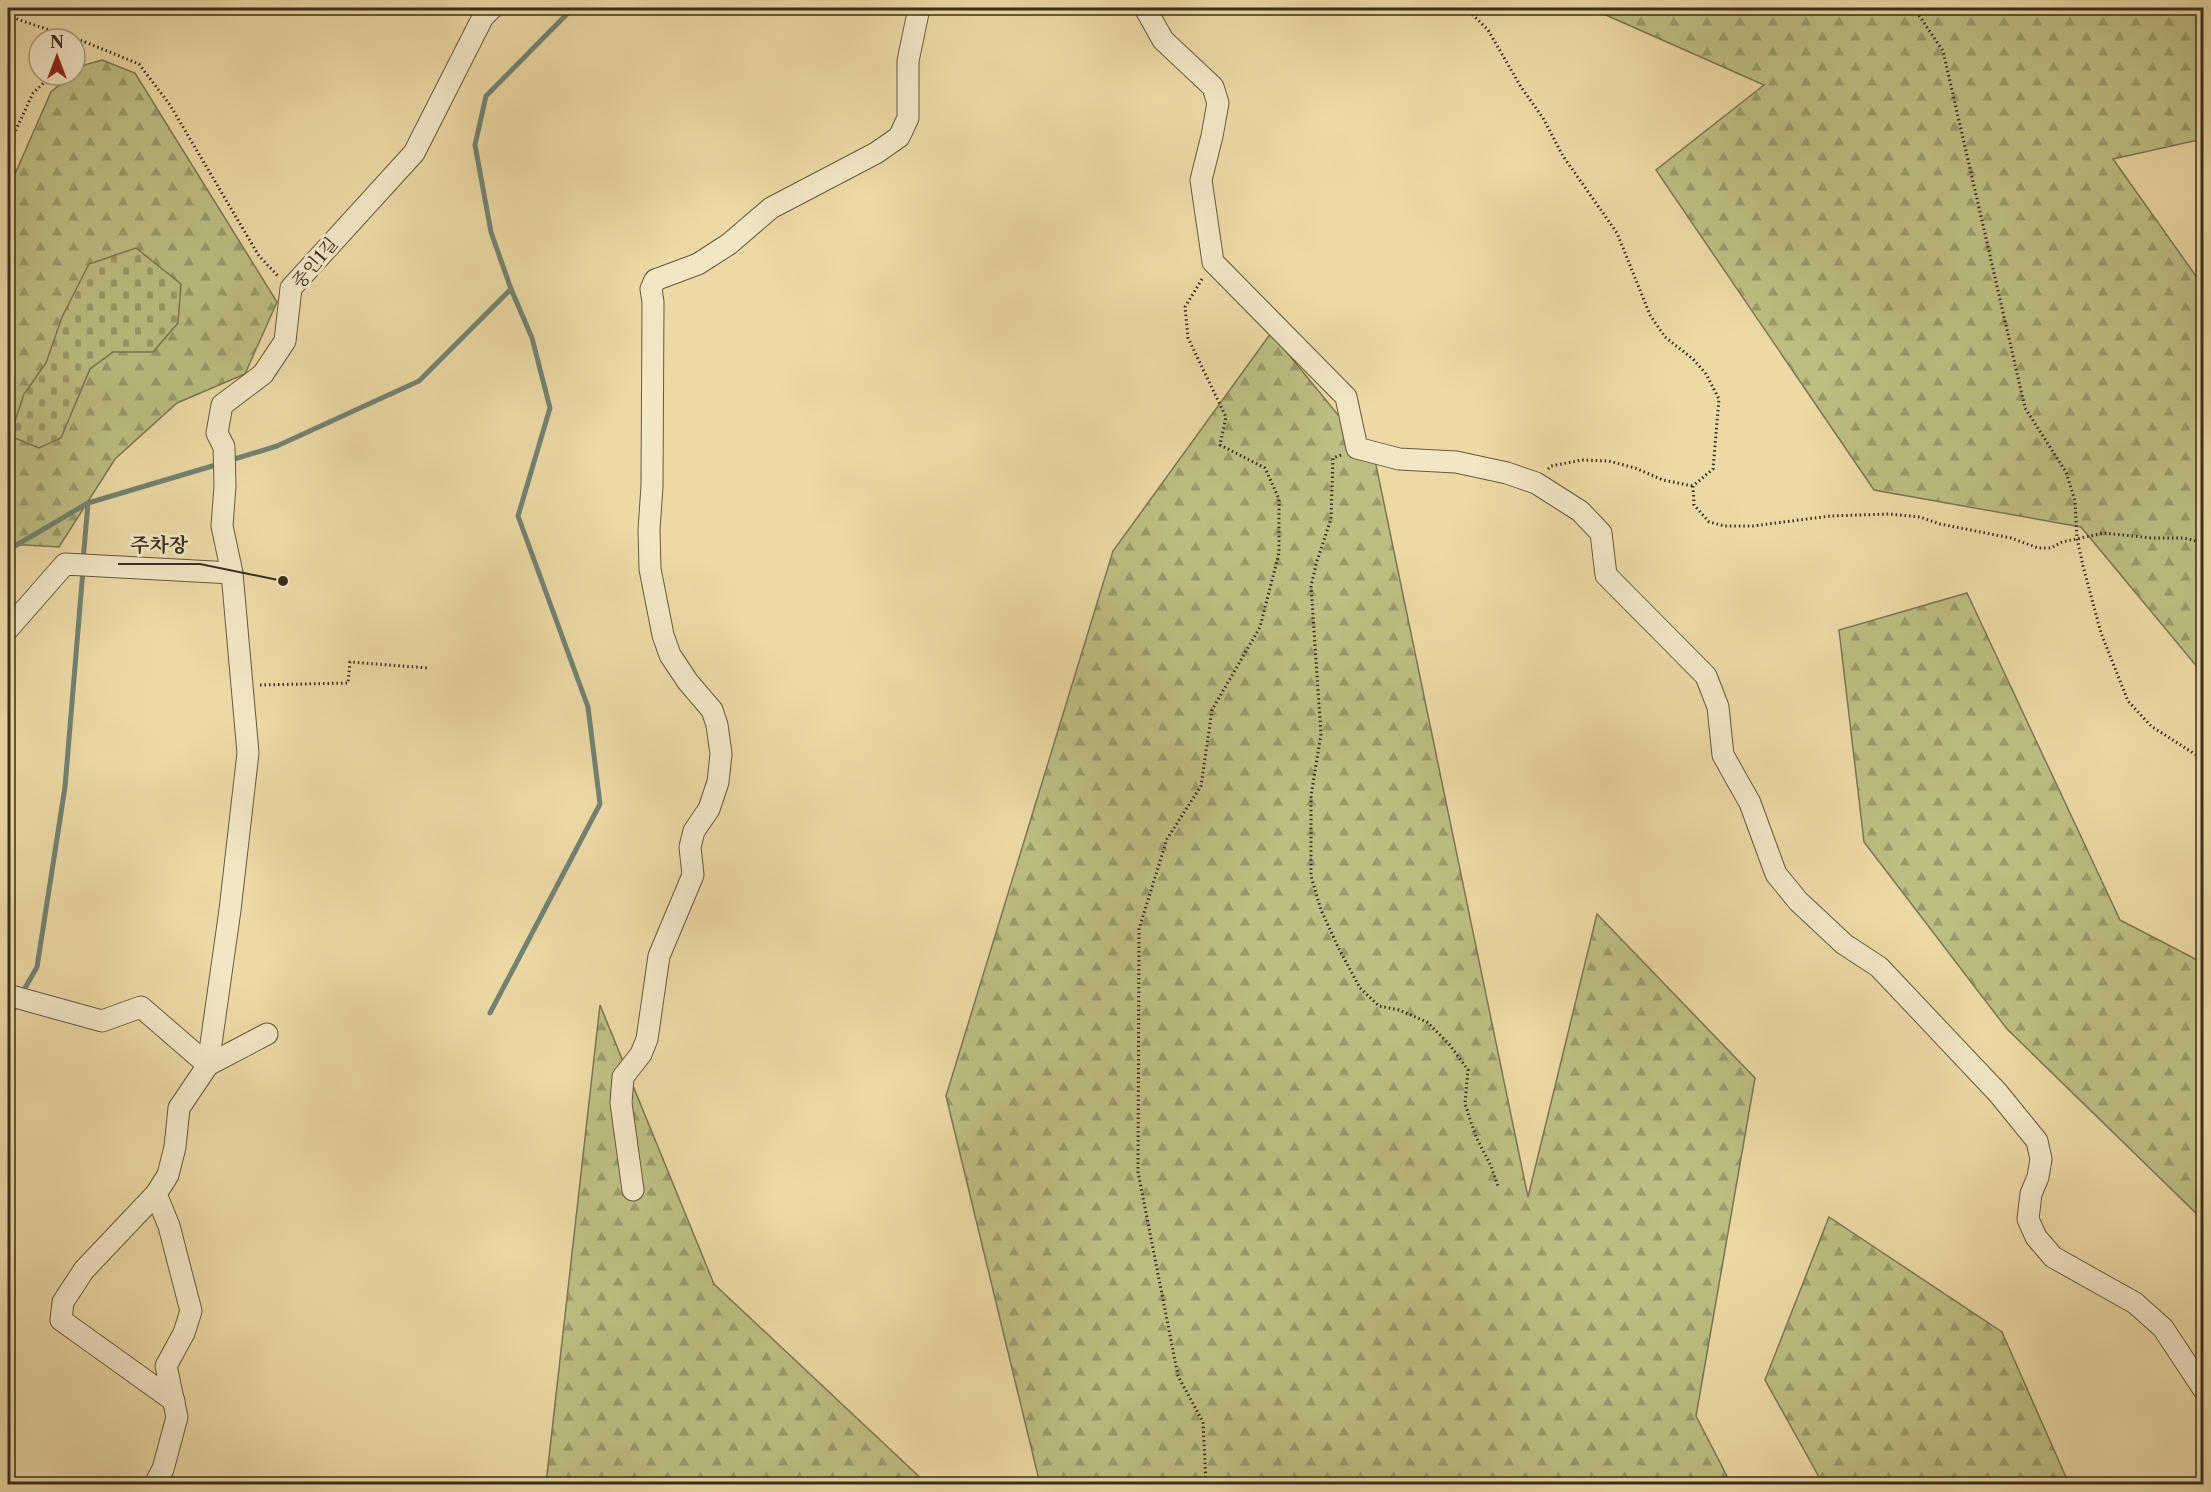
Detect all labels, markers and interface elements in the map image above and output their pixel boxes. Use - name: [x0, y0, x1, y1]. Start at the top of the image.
- north arrow: [27, 27, 87, 87]
- text: N: [50, 32, 64, 52]
- street label: 중인1길: [287, 233, 343, 293]
- callout: 주차장: [118, 526, 200, 564]
- text: 주차장: [130, 533, 189, 557]

